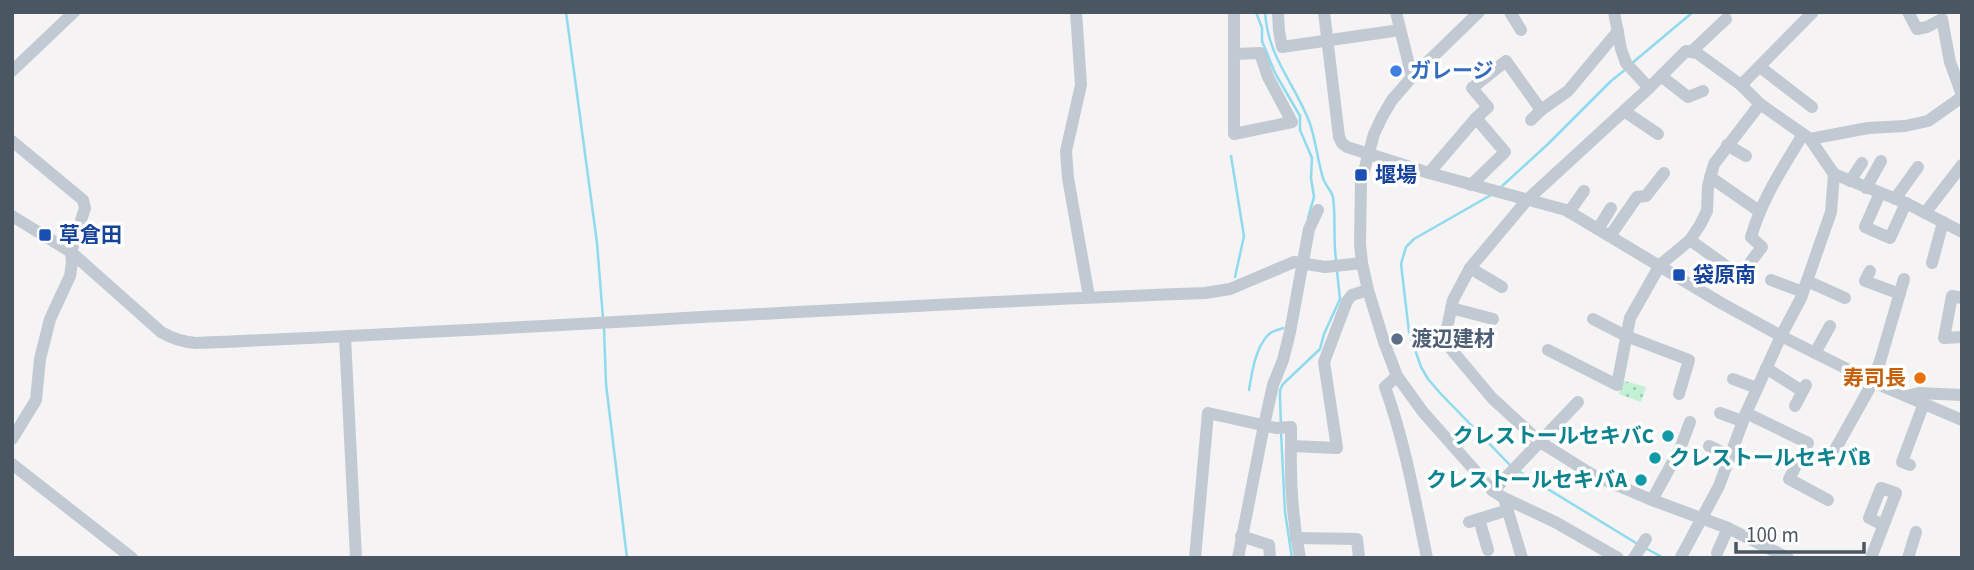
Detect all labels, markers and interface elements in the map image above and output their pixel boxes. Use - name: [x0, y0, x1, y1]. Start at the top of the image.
- place label: ガレージ: [1410, 56, 1494, 86]
- marker: ガレージ: [1388, 63, 1404, 79]
- place label: 堰場: [1375, 160, 1417, 190]
- marker: 堰場: [1353, 167, 1369, 183]
- place label: 草倉田: [59, 220, 122, 250]
- marker: 草倉田: [37, 227, 53, 243]
- place label: 袋原南: [1693, 260, 1756, 290]
- marker: 袋原南: [1671, 267, 1687, 283]
- place label: 渡辺建材: [1411, 324, 1495, 354]
- marker: 渡辺建材: [1389, 331, 1405, 347]
- place label: 寿司長: [1843, 363, 1906, 393]
- marker: 寿司長: [1912, 370, 1928, 386]
- place label: クレストールセキバC: [1453, 421, 1654, 451]
- marker: クレストールセキバC: [1660, 428, 1676, 444]
- place label: クレストールセキバB: [1669, 443, 1871, 473]
- marker: クレストールセキバB: [1647, 450, 1663, 466]
- place label: クレストールセキバA: [1426, 465, 1628, 495]
- marker: クレストールセキバA: [1633, 472, 1649, 488]
- scale bar: [1736, 510, 1864, 554]
- text: 100 m: [1746, 520, 1799, 550]

